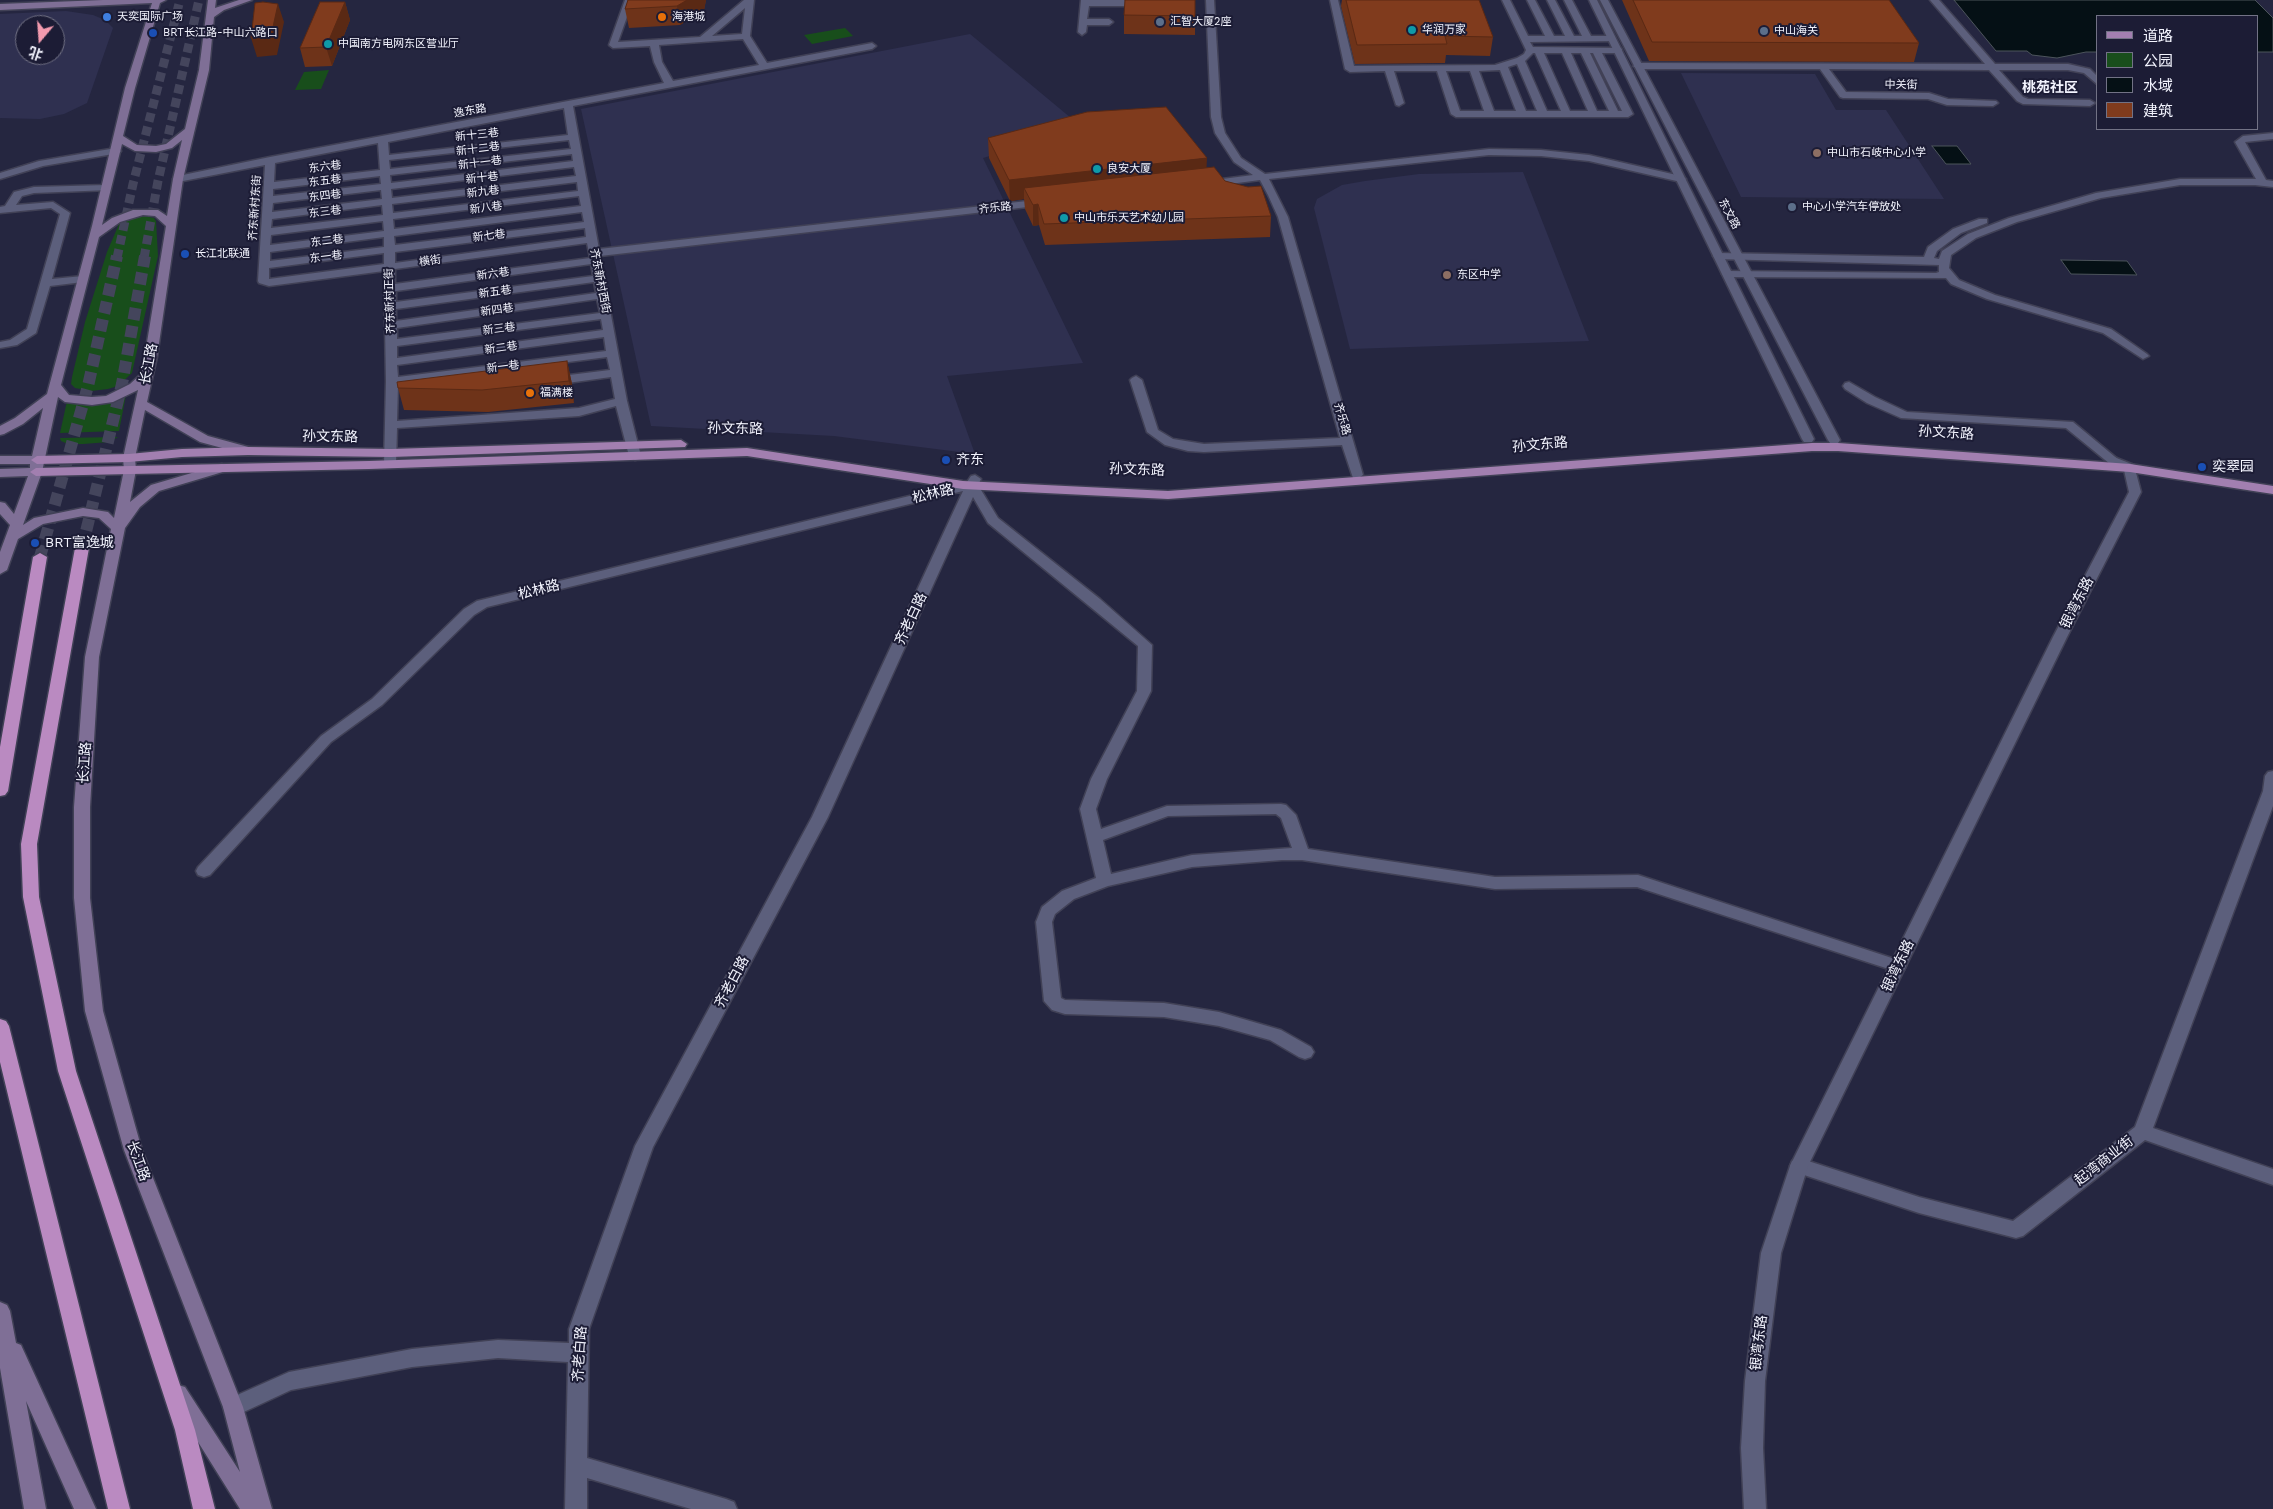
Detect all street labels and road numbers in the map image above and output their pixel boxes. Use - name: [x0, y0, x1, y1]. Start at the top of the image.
- street label: 中关街: [1884, 78, 1918, 92]
- street label: 逸东路: [453, 102, 487, 120]
- street label: 新十三巷: [454, 126, 500, 144]
- street label: 新十二巷: [455, 140, 501, 158]
- street label: 新十一巷: [457, 154, 503, 172]
- street label: 东六巷: [308, 158, 342, 176]
- street label: 新十巷: [465, 170, 499, 186]
- street label: 东五巷: [308, 172, 342, 190]
- street label: 齐东新村东街: [246, 175, 264, 241]
- street label: 新九巷: [466, 183, 500, 201]
- street label: 东四巷: [308, 187, 342, 205]
- street label: 东文路: [1715, 196, 1743, 232]
- street label: 新八巷: [469, 199, 503, 217]
- street label: 齐乐路: [978, 200, 1012, 216]
- street label: 东三巷: [308, 203, 342, 221]
- street label: 新七巷: [472, 227, 506, 245]
- street label: 东二巷: [310, 232, 344, 250]
- street label: 齐东新村西街: [587, 247, 613, 315]
- street label: 东一巷: [309, 248, 343, 266]
- street label: 横街: [418, 253, 442, 269]
- street label: 新六巷: [476, 265, 510, 283]
- street label: 齐东新村正街: [382, 268, 398, 334]
- street label: 新五巷: [478, 283, 512, 301]
- street label: 新四巷: [480, 301, 514, 319]
- street label: 新三巷: [482, 320, 516, 338]
- street label: 新二巷: [484, 339, 518, 357]
- street label: 长江路: [137, 342, 161, 386]
- street label: 新一巷: [486, 358, 520, 376]
- street label: 齐乐路: [1331, 401, 1353, 437]
- street label: 孙文东路: [707, 420, 763, 438]
- street label: 孙文东路: [1917, 423, 1975, 443]
- street label: 孙文东路: [302, 428, 358, 446]
- street label: 孙文东路: [1511, 434, 1569, 456]
- street label: 孙文东路: [1109, 461, 1165, 479]
- street label: 松林路: [911, 481, 955, 507]
- street label: 银湾东路: [2057, 574, 2097, 632]
- street label: 松林路: [517, 577, 561, 603]
- street label: 齐老白路: [892, 590, 930, 648]
- street label: 长江路: [75, 741, 95, 785]
- street label: 银湾东路: [1878, 937, 1918, 995]
- street label: 齐老白路: [711, 953, 753, 1011]
- street label: 起湾商业街: [2071, 1133, 2137, 1189]
- street label: 长江路: [123, 1138, 153, 1184]
- street label: 银湾东路: [1747, 1314, 1771, 1372]
- street label: 齐老白路: [570, 1325, 590, 1383]

